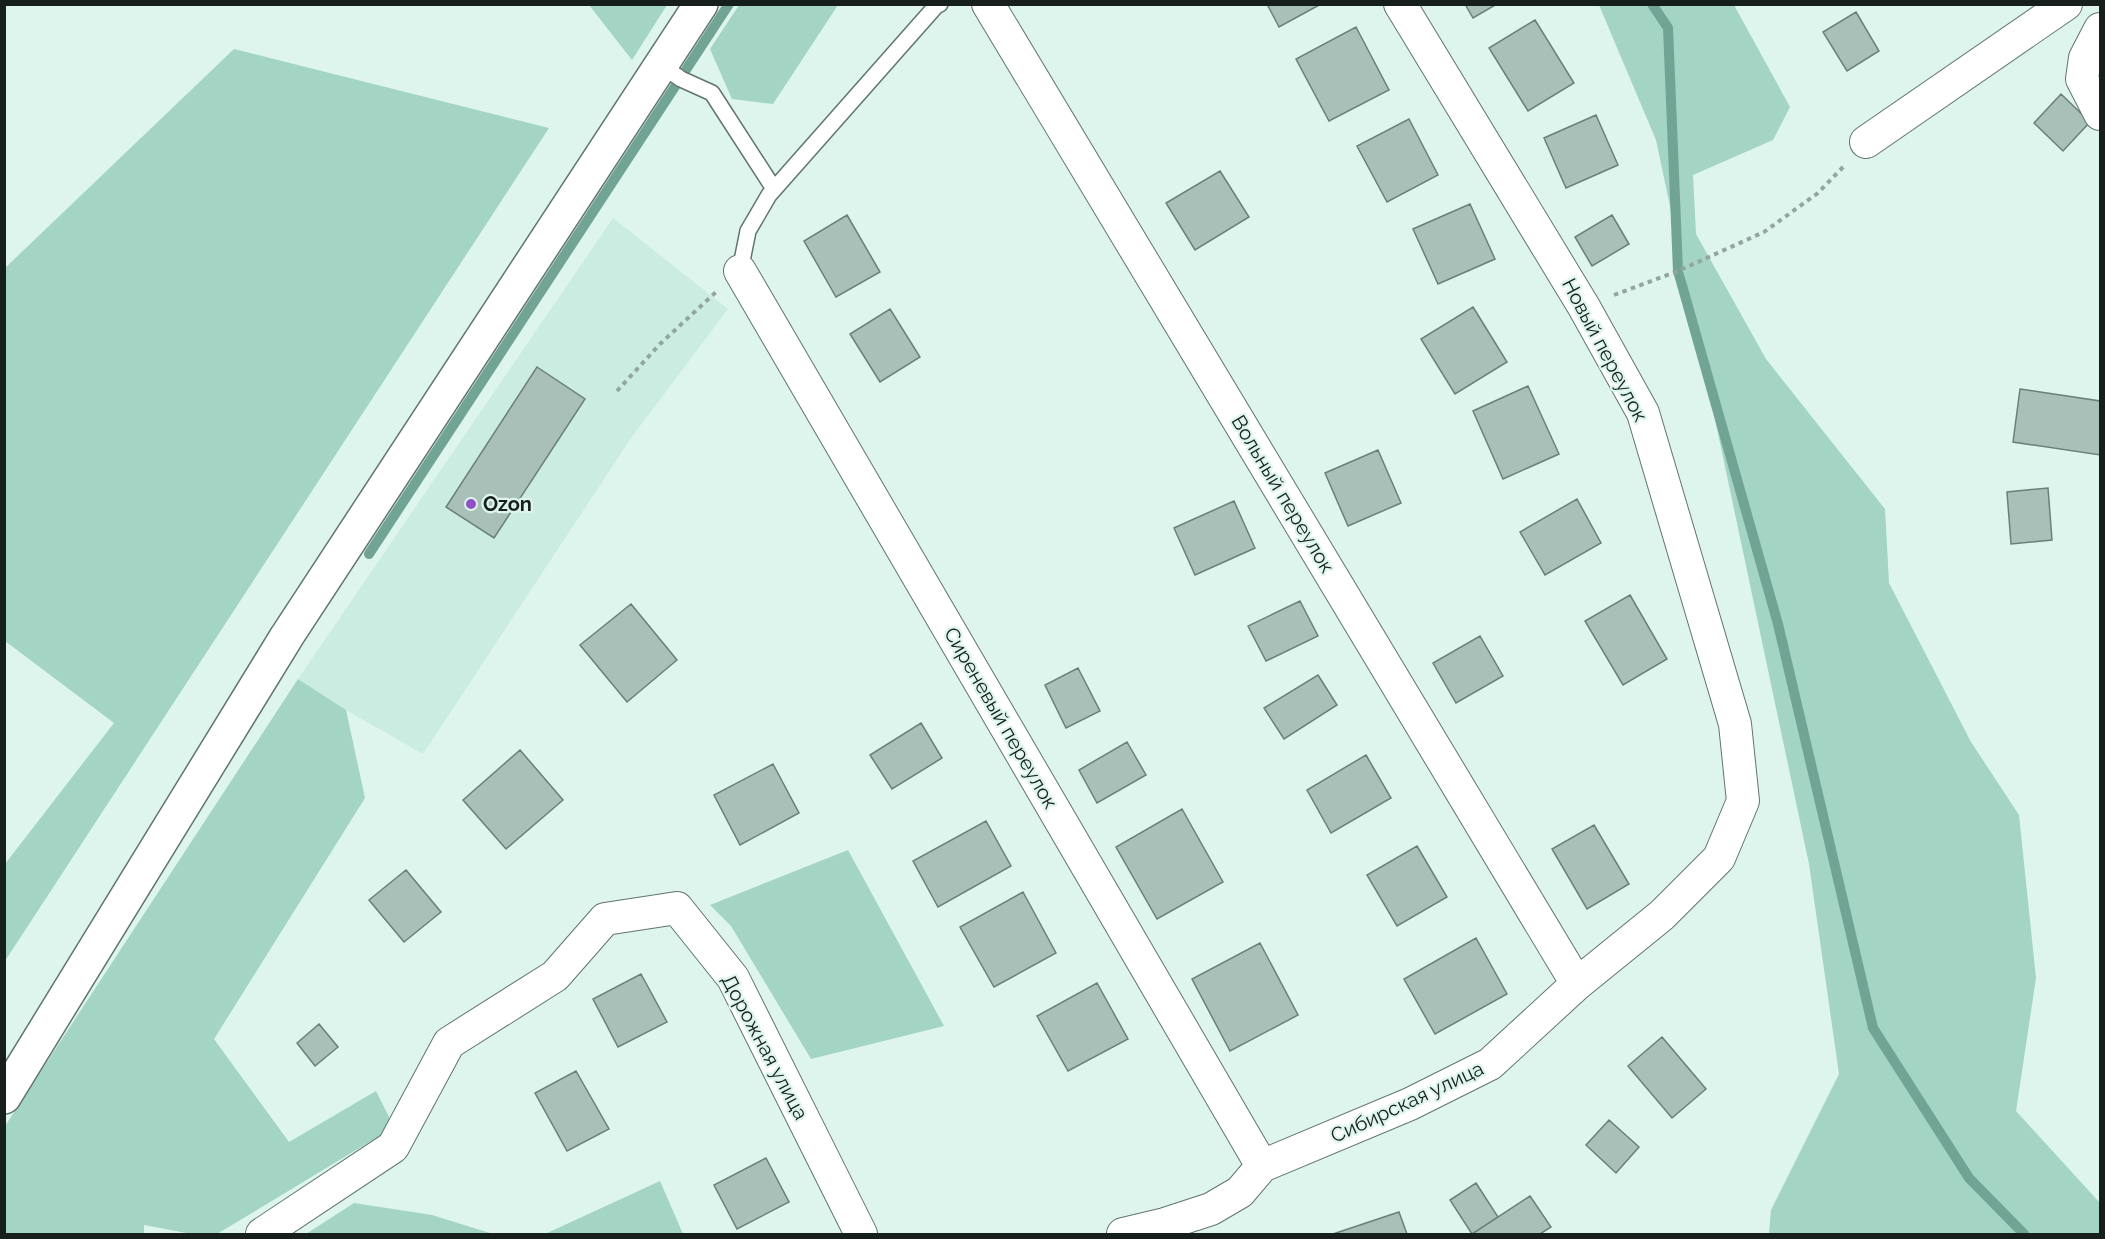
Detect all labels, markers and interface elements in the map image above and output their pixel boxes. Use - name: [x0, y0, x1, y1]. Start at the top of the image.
- street label: Новый переулок: [1557, 274, 1653, 426]
- street label: Вольный переулок: [1226, 411, 1340, 577]
- place label: Ozon: [483, 492, 532, 516]
- marker: Ozon: [464, 497, 478, 511]
- street label: Сиреневый переулок: [939, 623, 1063, 813]
- street label: Дорожная улица: [717, 970, 813, 1124]
- street label: Сибирская улица: [1327, 1056, 1487, 1148]

